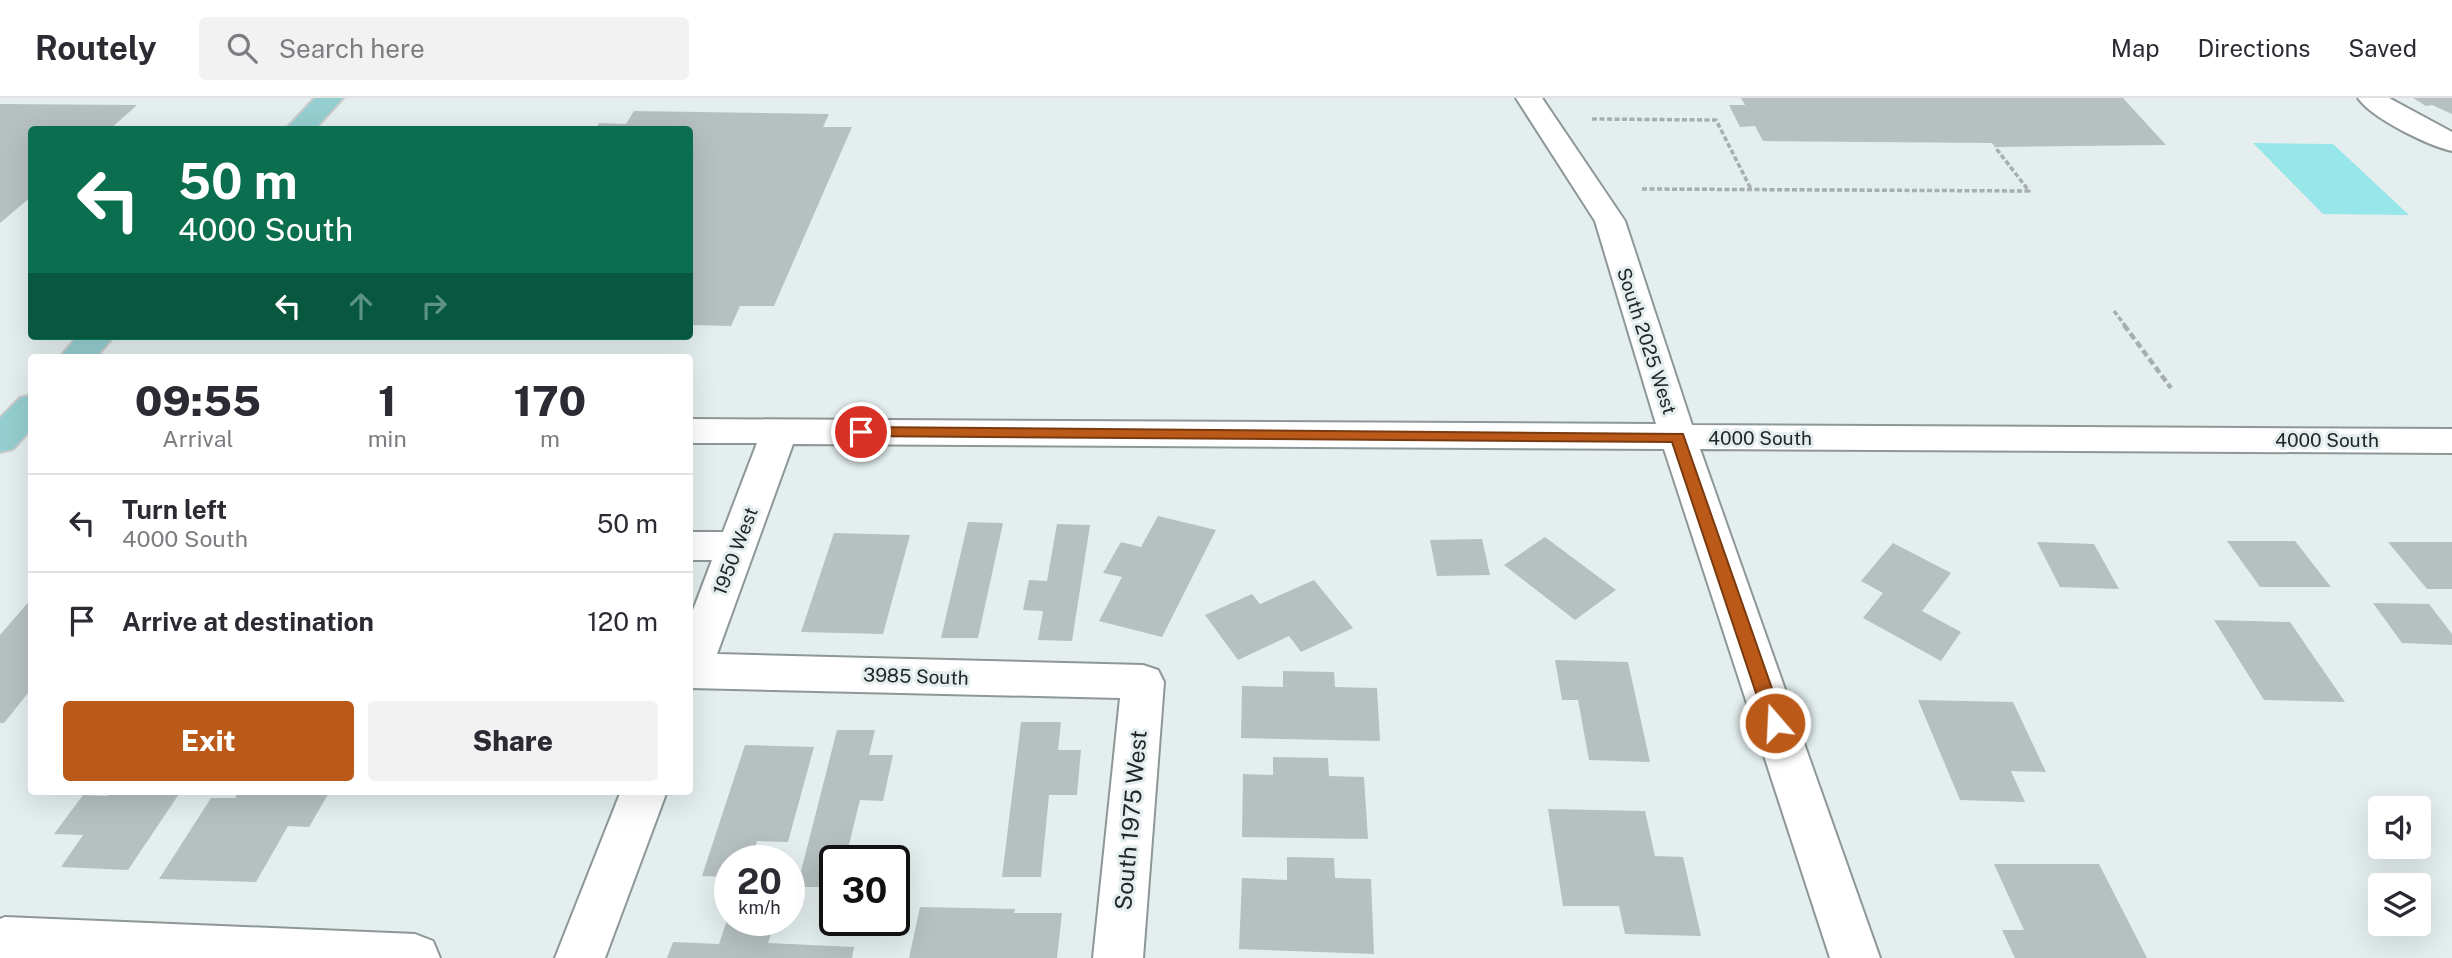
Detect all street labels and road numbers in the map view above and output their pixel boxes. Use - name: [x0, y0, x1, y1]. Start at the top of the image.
- street label: South 2025 West: [1613, 265, 1681, 417]
- street label: 4000 South: [1708, 427, 1812, 449]
- street label: 4000 South: [2275, 429, 2379, 451]
- street label: 1950 West: [708, 504, 762, 598]
- street label: 3985 South: [863, 663, 969, 689]
- street label: South 1975 West: [1109, 729, 1152, 911]

